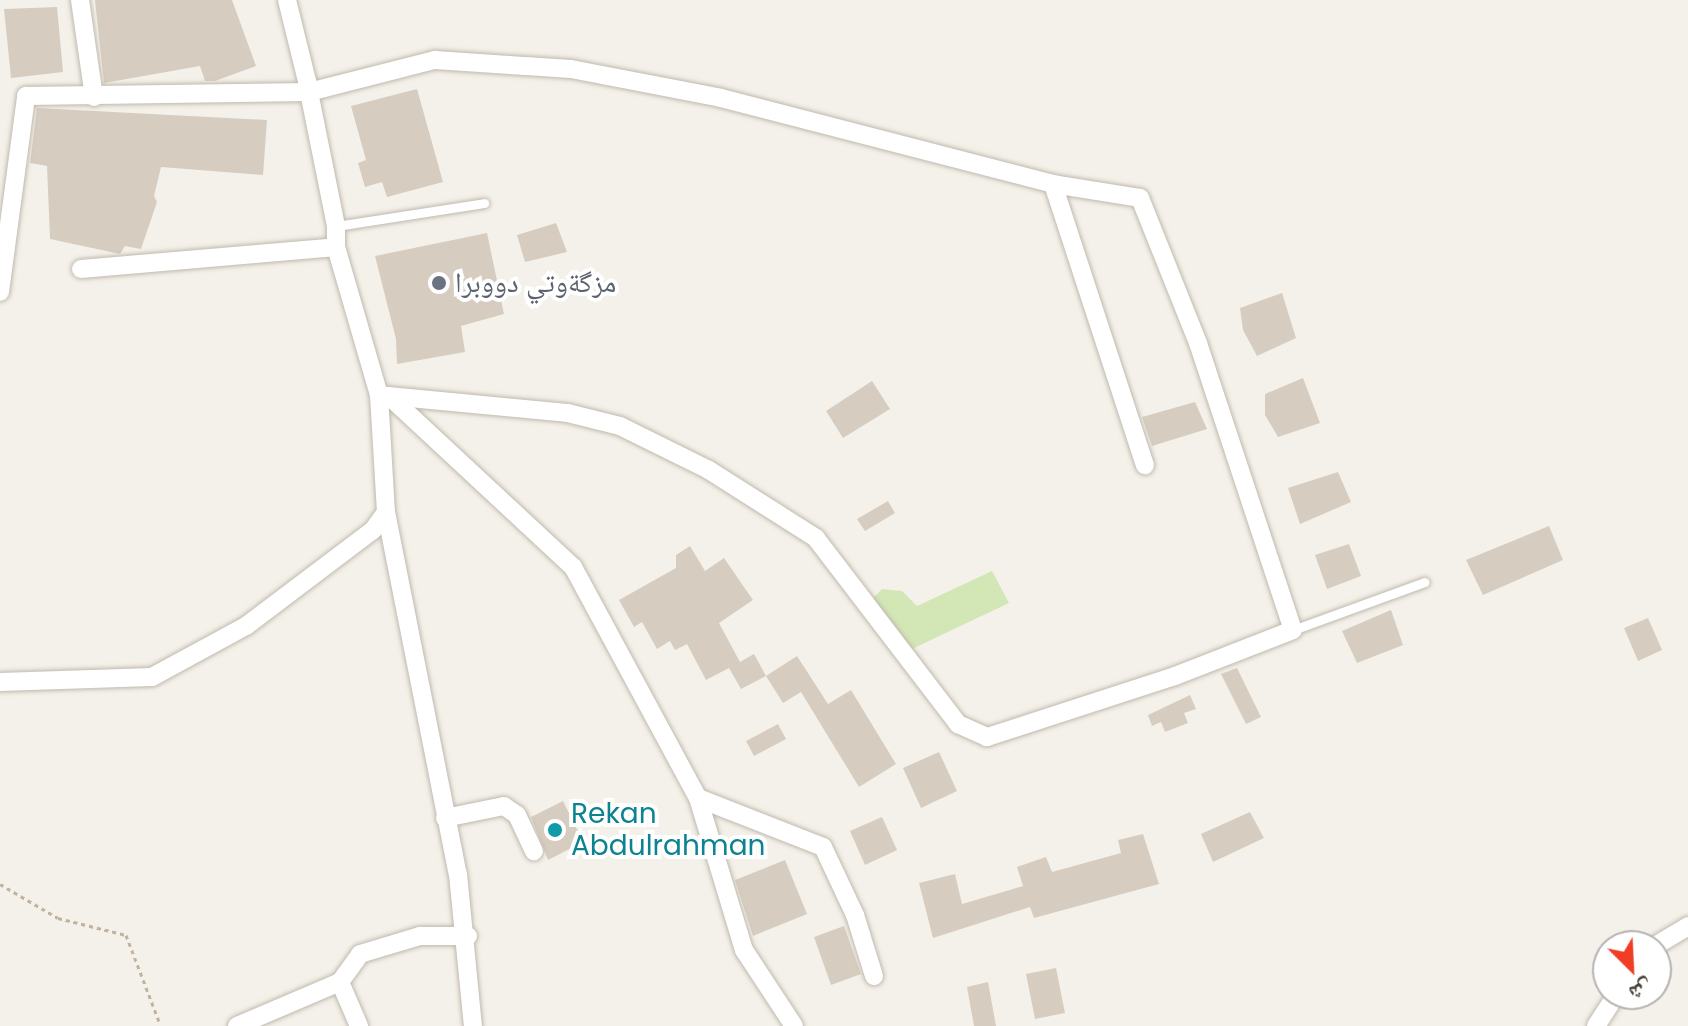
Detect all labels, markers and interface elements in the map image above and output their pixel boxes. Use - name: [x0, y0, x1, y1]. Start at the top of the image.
- place label: مزگةوتي دووبرا: [455, 266, 616, 300]
- marker: مزگةوتي دووبرا: [430, 274, 448, 292]
- place label: Rekan Abdulrahman: [571, 797, 766, 863]
- marker: Rekan Abdulrahman: [546, 821, 564, 839]
- north arrow: [1592, 930, 1672, 1010]
- text: ش: [1624, 972, 1658, 1009]

